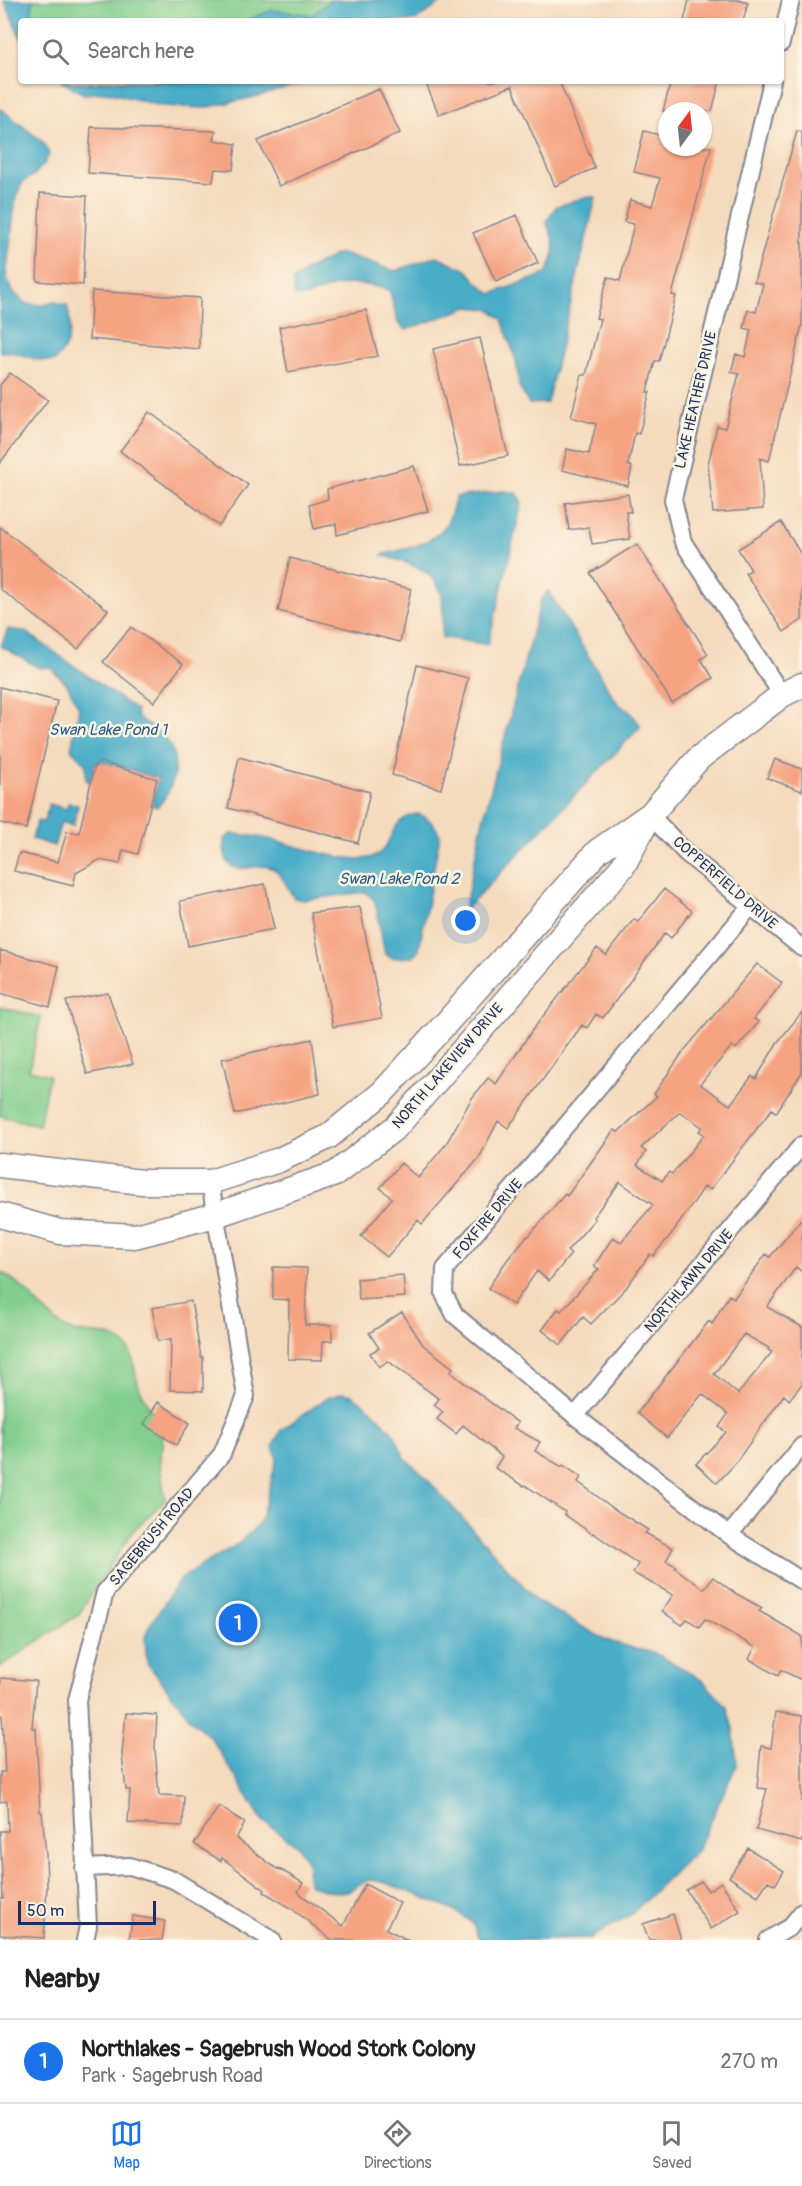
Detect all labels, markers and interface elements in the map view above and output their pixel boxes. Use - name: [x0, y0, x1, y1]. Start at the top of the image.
- search box: [18, 18, 784, 84]
- icon: search: [39, 35, 72, 68]
- text: Search here: [87, 37, 194, 65]
- north arrow: [658, 102, 712, 156]
- street label: LAKE HEATHER DRIVE: [671, 329, 721, 471]
- water label: Swan Lake Pond 1: [49, 720, 169, 740]
- street label: COPPERFIELD DRIVE: [669, 832, 781, 934]
- water label: Swan Lake Pond 2: [339, 869, 461, 889]
- your location: [451, 906, 480, 935]
- street label: NORTH LAKEVIEW DRIVE: [388, 999, 508, 1133]
- street label: FOXFIRE DRIVE: [449, 1175, 527, 1263]
- street label: NORTHLAWN DRIVE: [640, 1225, 738, 1336]
- street label: SAGEBRUSH ROAD: [105, 1484, 199, 1590]
- pin: 1: [218, 1600, 258, 1646]
- scale bar: [18, 1898, 156, 1926]
- text: 50 m: [27, 1901, 64, 1921]
- text: Nearby: [24, 1963, 100, 1995]
- text: Northlakes - Sagebrush Wood Stork Colony: [81, 2035, 476, 2063]
- text: 1: [40, 2049, 47, 2074]
- text: 270 m: [720, 2049, 778, 2074]
- text: Park · Sagebrush Road: [81, 2063, 263, 2088]
- tab: Map: [110, 2117, 143, 2173]
- tab: Directions: [364, 2117, 432, 2173]
- tab: Saved: [652, 2117, 692, 2173]

